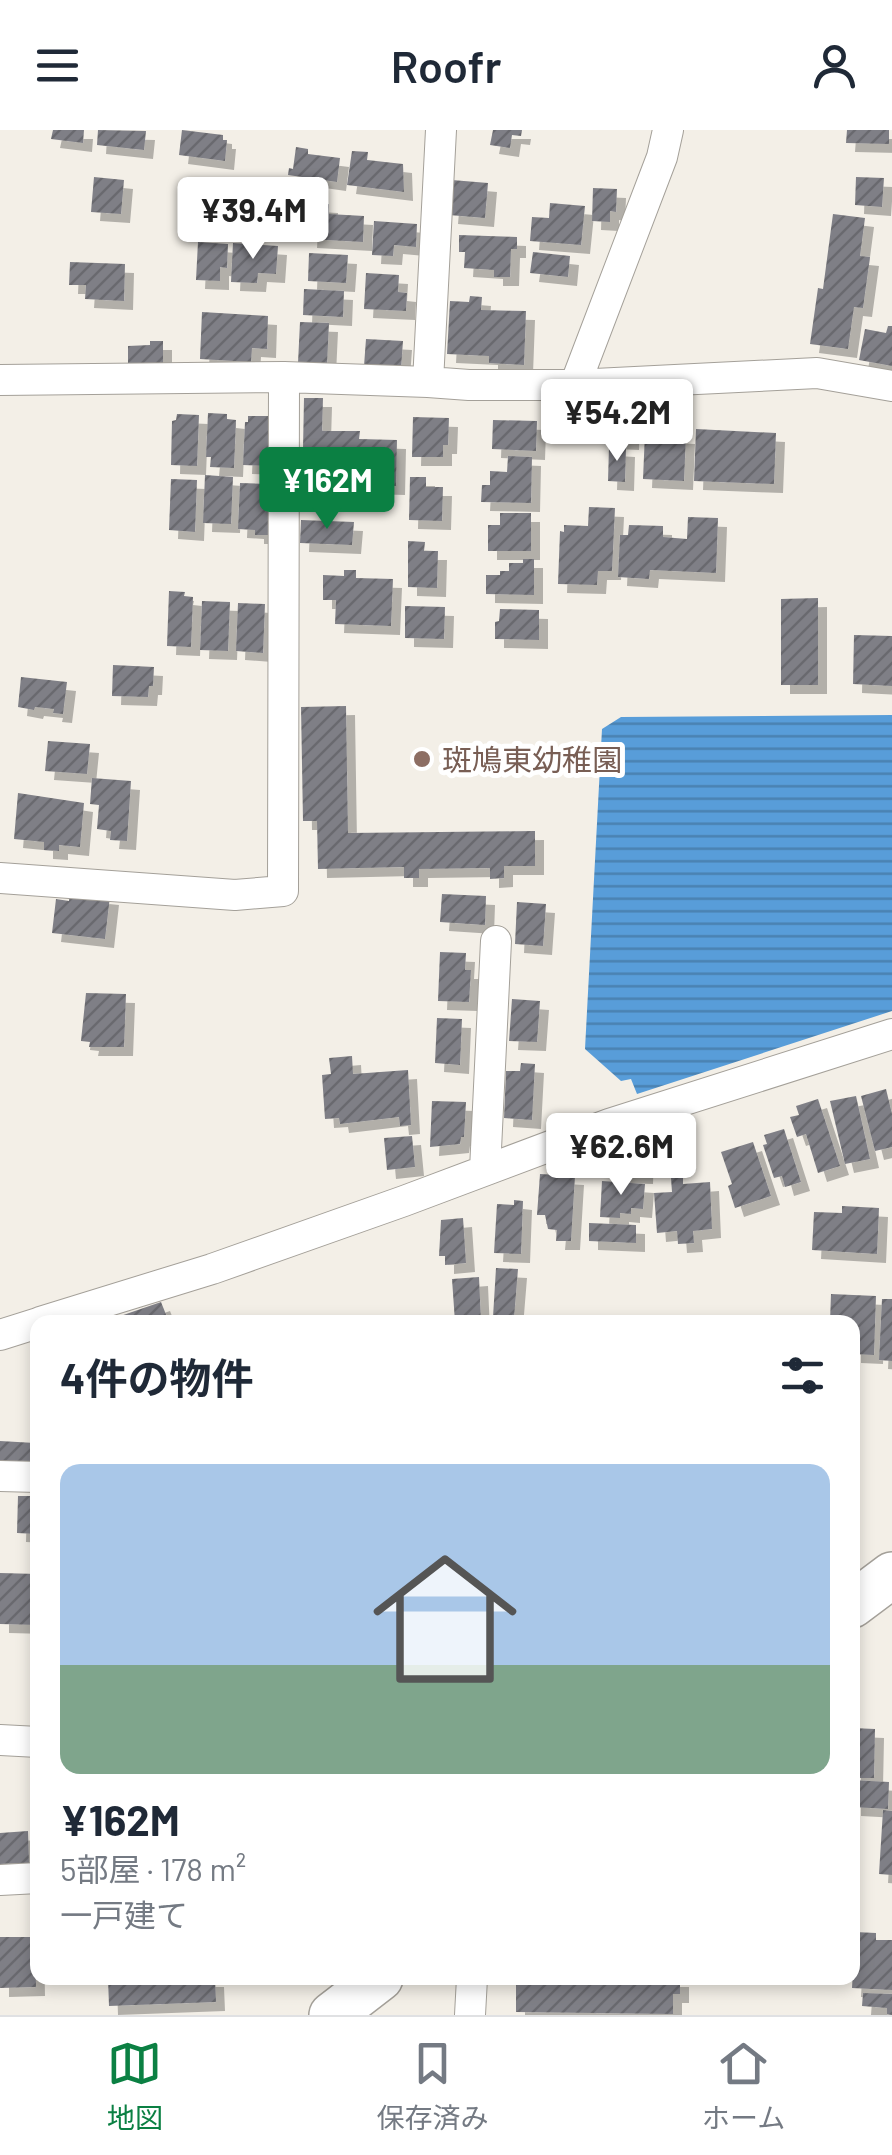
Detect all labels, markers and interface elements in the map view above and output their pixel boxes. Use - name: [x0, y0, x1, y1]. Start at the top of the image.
- icon: menu: [30, 38, 85, 93]
- text: Roofr: [391, 38, 501, 92]
- icon: person: [807, 38, 862, 93]
- pin: ¥39.4M: [172, 177, 334, 262]
- text: ¥39.4M: [199, 190, 307, 228]
- pin: ¥54.2M: [536, 379, 698, 464]
- text: ¥54.2M: [563, 392, 671, 430]
- pin: ¥162M: [257, 447, 397, 532]
- text: ¥162M: [281, 460, 373, 498]
- place label: 斑鳩東幼稚園: [442, 741, 622, 777]
- marker: 斑鳩東幼稚園: [411, 748, 433, 770]
- pin: ¥62.6M: [540, 1113, 702, 1198]
- text: ¥62.6M: [568, 1126, 674, 1164]
- icon: filters: [775, 1348, 830, 1403]
- text: 4件の物件: [60, 1352, 253, 1402]
- icon: home: [355, 1529, 535, 1709]
- text: ¥162M: [60, 1794, 180, 1844]
- text: 5部屋 · 178 m²: [60, 1849, 246, 1887]
- text: 一戸建て: [60, 1895, 188, 1933]
- tab: 地図: [107, 2036, 163, 2136]
- tab: 保存済み: [376, 2036, 488, 2136]
- tab: ホーム: [702, 2036, 785, 2136]

